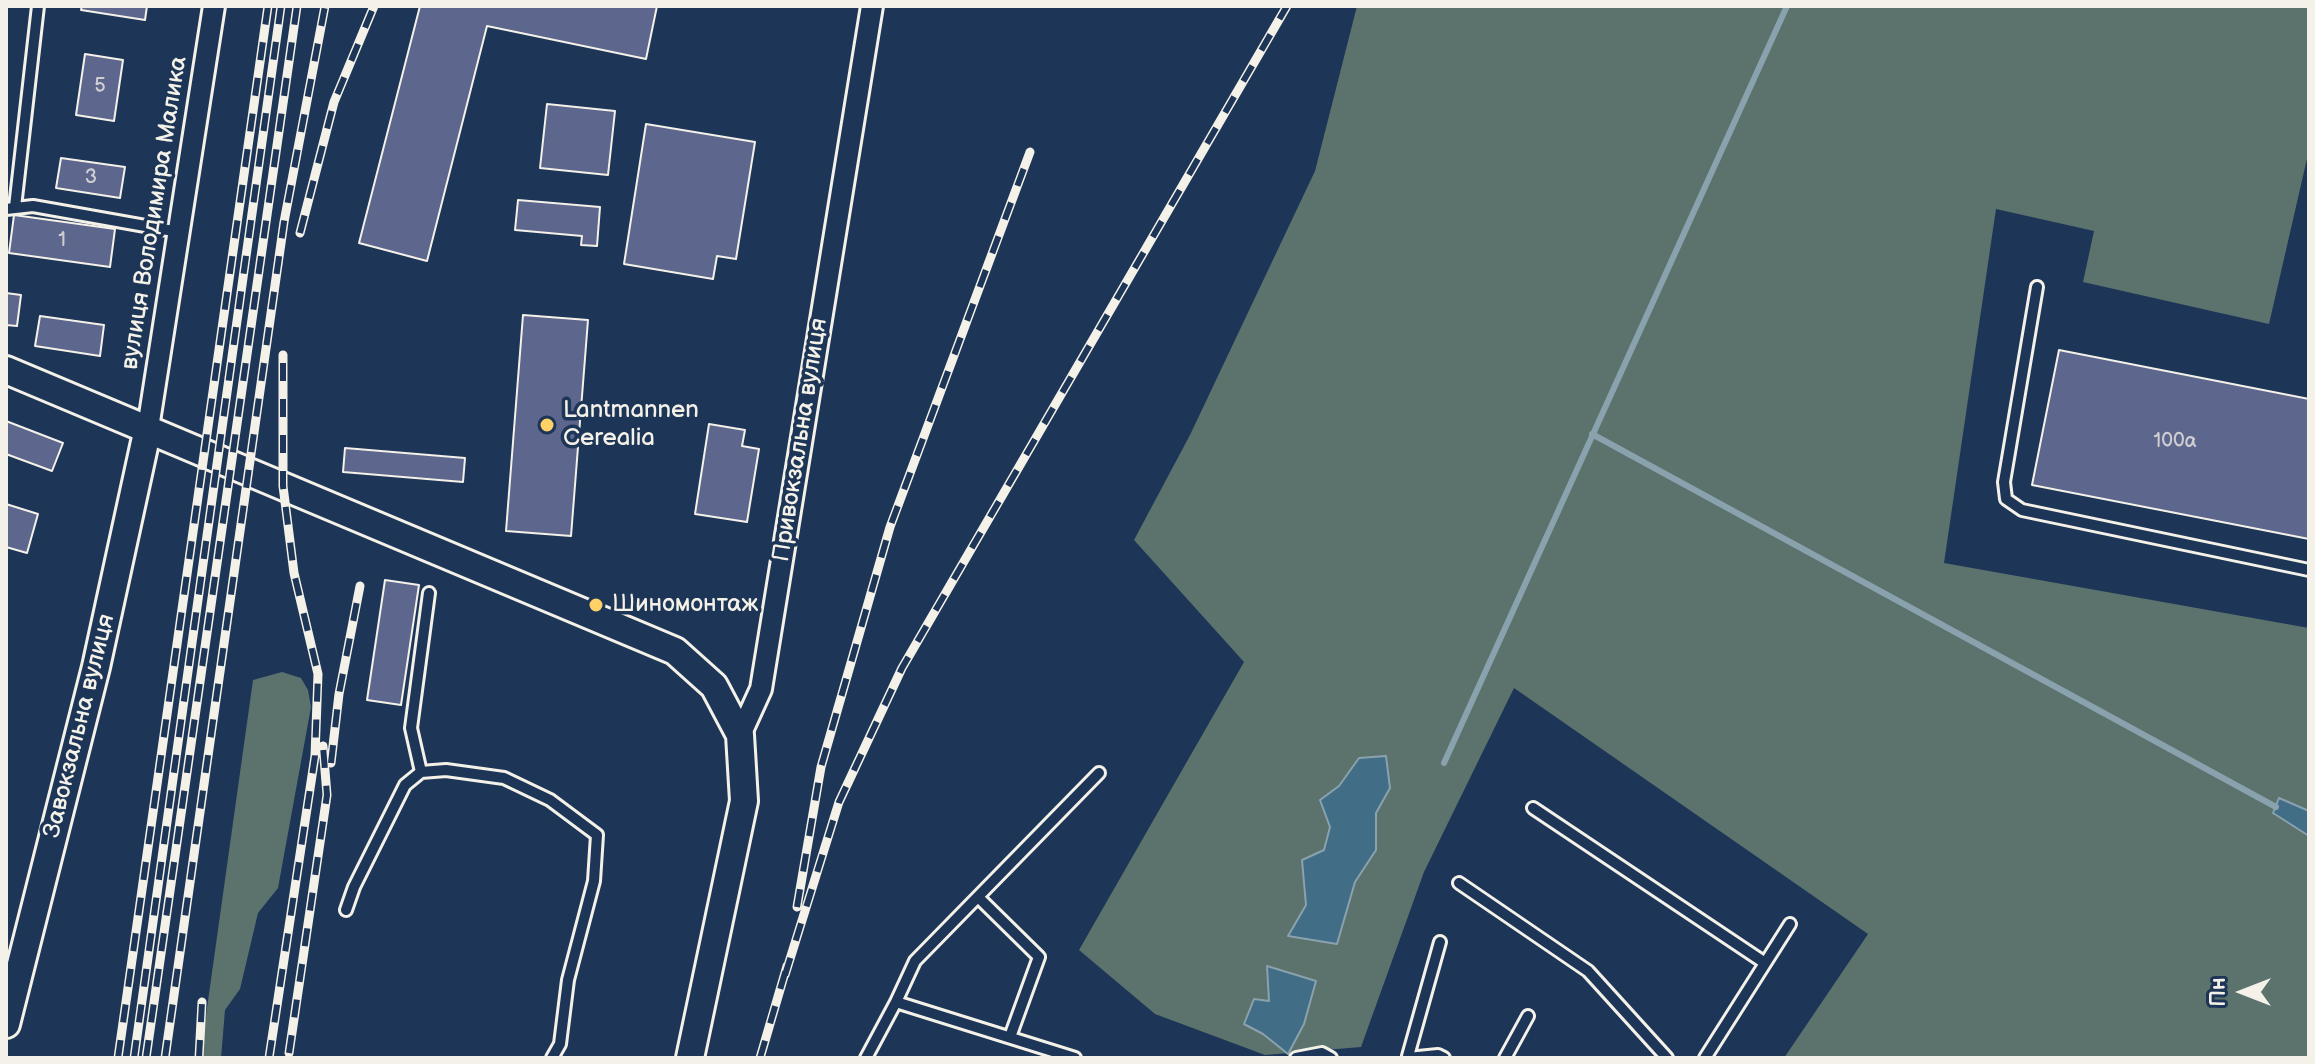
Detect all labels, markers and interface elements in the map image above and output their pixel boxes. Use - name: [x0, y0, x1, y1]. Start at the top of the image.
- street label: вулиця Володимира Малика: [116, 54, 194, 372]
- house number: 5: [94, 75, 106, 99]
- house number: 3: [85, 166, 97, 190]
- house number: 1: [58, 229, 66, 253]
- street label: Привокзальна вулиця: [768, 316, 834, 564]
- place label: Lantmannen Cerealia: [563, 397, 699, 453]
- marker: Lantmannen Cerealia: [538, 416, 556, 434]
- house number: 100а: [2153, 430, 2197, 454]
- place label: Шиномонтаж: [612, 591, 758, 619]
- marker: Шиномонтаж: [587, 596, 605, 614]
- street label: Завокзальна вулиця: [38, 611, 122, 841]
- north arrow: [2203, 952, 2283, 1032]
- text: Пн: [2205, 977, 2232, 1007]

